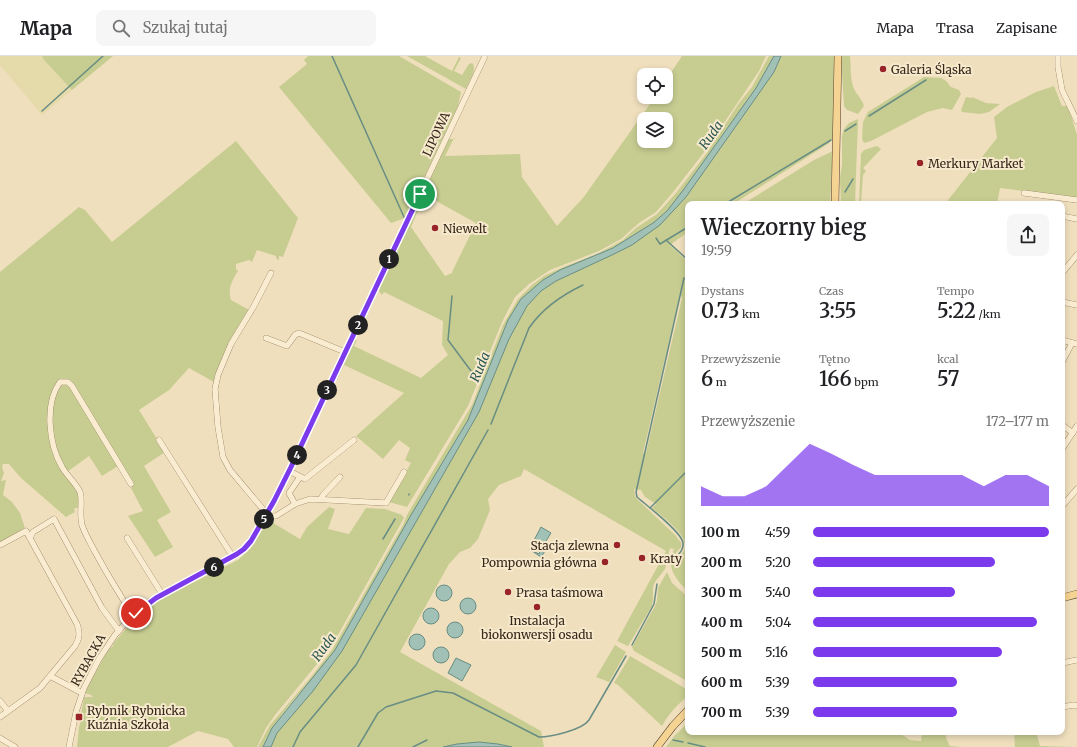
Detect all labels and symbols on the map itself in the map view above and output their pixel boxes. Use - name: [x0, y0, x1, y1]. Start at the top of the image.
- place label: Galeria Śląska: [891, 62, 972, 77]
- marker: Galeria Śląska: [878, 64, 888, 74]
- street label: LIPOWA: [419, 109, 453, 159]
- water label: Ruda: [695, 117, 727, 153]
- place label: Merkury Market: [928, 156, 1024, 171]
- marker: Merkury Market: [915, 158, 925, 168]
- pin: [403, 177, 437, 211]
- place label: Niewelt: [443, 221, 487, 236]
- marker: Niewelt: [430, 223, 440, 233]
- pin: 1: [379, 249, 399, 269]
- pin: 2: [348, 315, 368, 335]
- water label: Ruda: [466, 349, 494, 385]
- pin: 3: [317, 380, 337, 400]
- pin: 4: [287, 445, 307, 465]
- pin: 5: [254, 509, 274, 529]
- place label: Stacja zlewna: [530, 538, 610, 553]
- marker: Stacja zlewna: [612, 540, 622, 550]
- place label: Kraty: [650, 551, 682, 566]
- marker: Kraty: [637, 553, 647, 563]
- place label: Pompownia główna: [482, 555, 598, 570]
- pin: 6: [204, 557, 224, 577]
- marker: Pompownia główna: [600, 557, 610, 567]
- place label: Prasa taśmowa: [516, 585, 604, 600]
- marker: Prasa taśmowa: [503, 587, 513, 597]
- pin: [119, 596, 153, 630]
- marker: Instalacja biokonwersji osadu: [532, 602, 542, 612]
- place label: Instalacja biokonwersji osadu: [480, 613, 593, 642]
- water label: Ruda: [308, 629, 340, 665]
- street label: RYBACKA: [67, 631, 109, 689]
- place label: Rybnik Rybnicka Kuźnia Szkoła: [87, 703, 186, 732]
- marker: Rybnik Rybnicka Kuźnia Szkoła: [74, 712, 84, 722]

